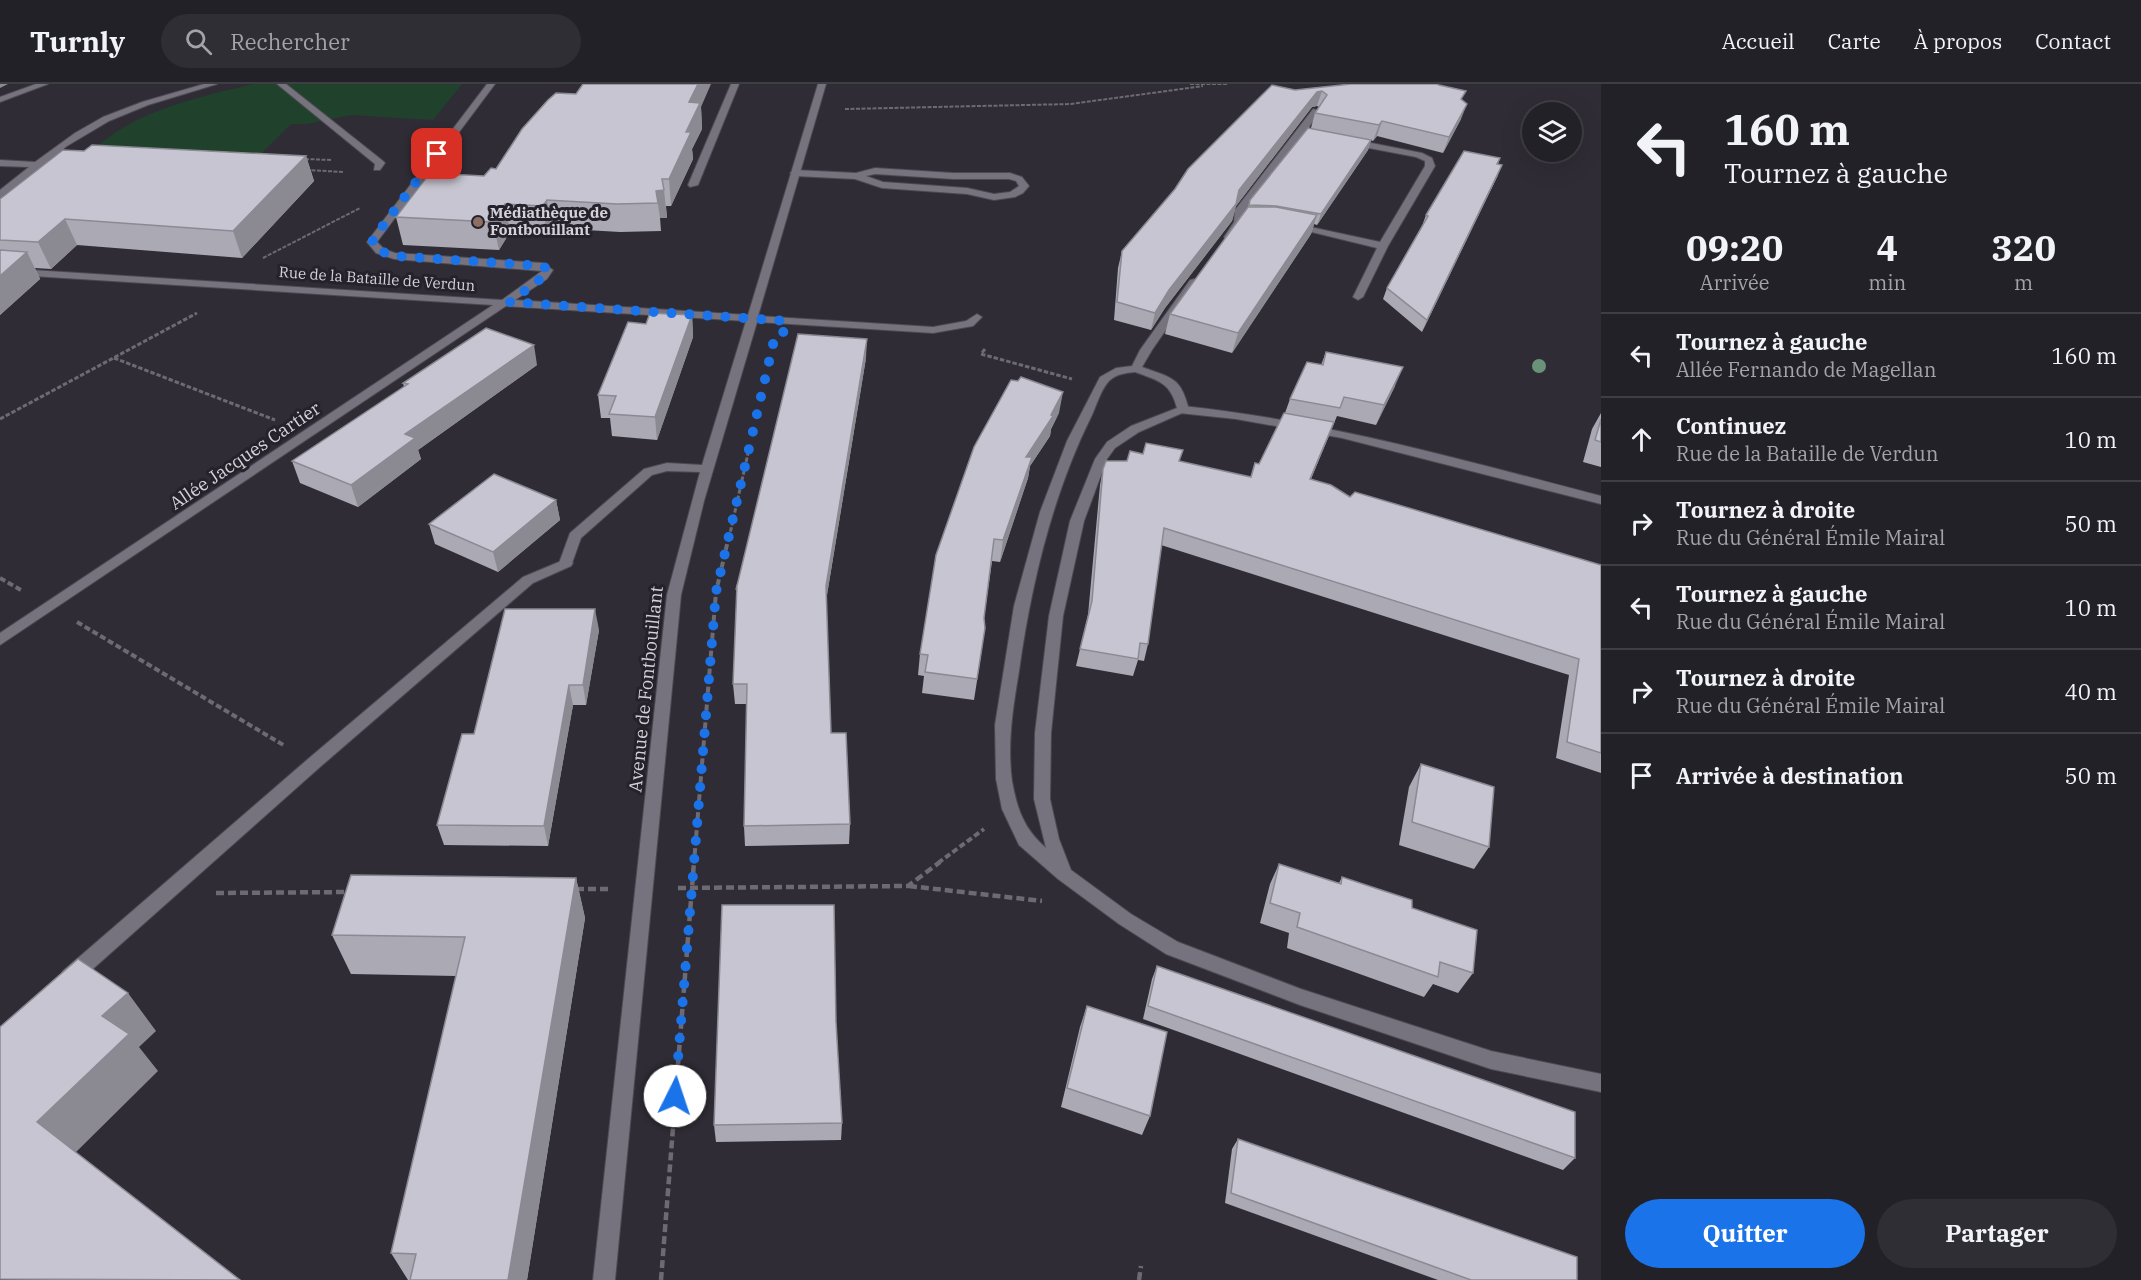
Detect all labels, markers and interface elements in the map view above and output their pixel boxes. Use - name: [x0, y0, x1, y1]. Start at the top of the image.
- search box: [161, 14, 581, 68]
- text: Turnly: [30, 23, 125, 60]
- icon: search: [182, 25, 215, 58]
- text: Rechercher: [230, 27, 350, 56]
- text: Accueil: [1722, 27, 1795, 55]
- text: Carte: [1828, 27, 1881, 55]
- text: À propos: [1914, 27, 2002, 55]
- text: Contact: [2035, 27, 2111, 55]
- map controls: [1522, 102, 1582, 162]
- button: layers: [1522, 102, 1582, 162]
- text: 160 m: [1724, 102, 1850, 157]
- icon: left: [1625, 108, 1703, 186]
- pin: [411, 128, 462, 179]
- icon: arrive: [420, 137, 453, 170]
- text: Tournez à gauche: [1724, 155, 1948, 190]
- place label: Médiathèque de Fontbouillant: [490, 203, 608, 239]
- marker: Médiathèque de Fontbouillant: [471, 215, 485, 229]
- text: 09:20: [1686, 224, 1783, 271]
- text: 4: [1876, 224, 1898, 271]
- text: 320: [1991, 224, 2056, 271]
- street label: Rue de la Bataille de Verdun: [278, 262, 476, 295]
- text: Arrivée: [1700, 269, 1769, 296]
- text: min: [1868, 269, 1906, 296]
- text: m: [2014, 269, 2033, 296]
- text: Tournez à gauche: [1676, 327, 1867, 356]
- icon: left: [1625, 339, 1658, 372]
- text: 160 m: [2051, 341, 2117, 370]
- text: Allée Fernando de Magellan: [1676, 356, 1936, 383]
- street label: Allée Jacques Cartier: [165, 396, 325, 515]
- text: Continuez: [1676, 411, 1786, 440]
- icon: ahead: [1625, 423, 1658, 456]
- text: 10 m: [2065, 425, 2117, 454]
- text: Rue de la Bataille de Verdun: [1676, 440, 1939, 467]
- text: Tournez à droite: [1676, 495, 1855, 524]
- icon: right: [1625, 507, 1658, 540]
- text: 50 m: [2065, 509, 2117, 538]
- text: Rue du Général Émile Mairal: [1676, 524, 1945, 551]
- text: Tournez à gauche: [1676, 579, 1867, 608]
- street label: Avenue de Fontbouillant: [623, 585, 668, 793]
- icon: left: [1625, 591, 1658, 624]
- text: 10 m: [2065, 593, 2117, 622]
- text: Rue du Général Émile Mairal: [1676, 608, 1945, 635]
- text: Tournez à droite: [1676, 663, 1855, 692]
- icon: right: [1625, 675, 1658, 708]
- text: 40 m: [2065, 677, 2117, 706]
- text: Rue du Général Émile Mairal: [1676, 692, 1945, 719]
- icon: arrive: [1625, 759, 1658, 792]
- text: Arrivée à destination: [1676, 761, 1904, 790]
- text: 50 m: [2065, 761, 2117, 790]
- position arrow: [643, 1064, 707, 1128]
- button: Quitter: [1625, 1199, 1865, 1268]
- button: Partager: [1877, 1199, 2117, 1268]

